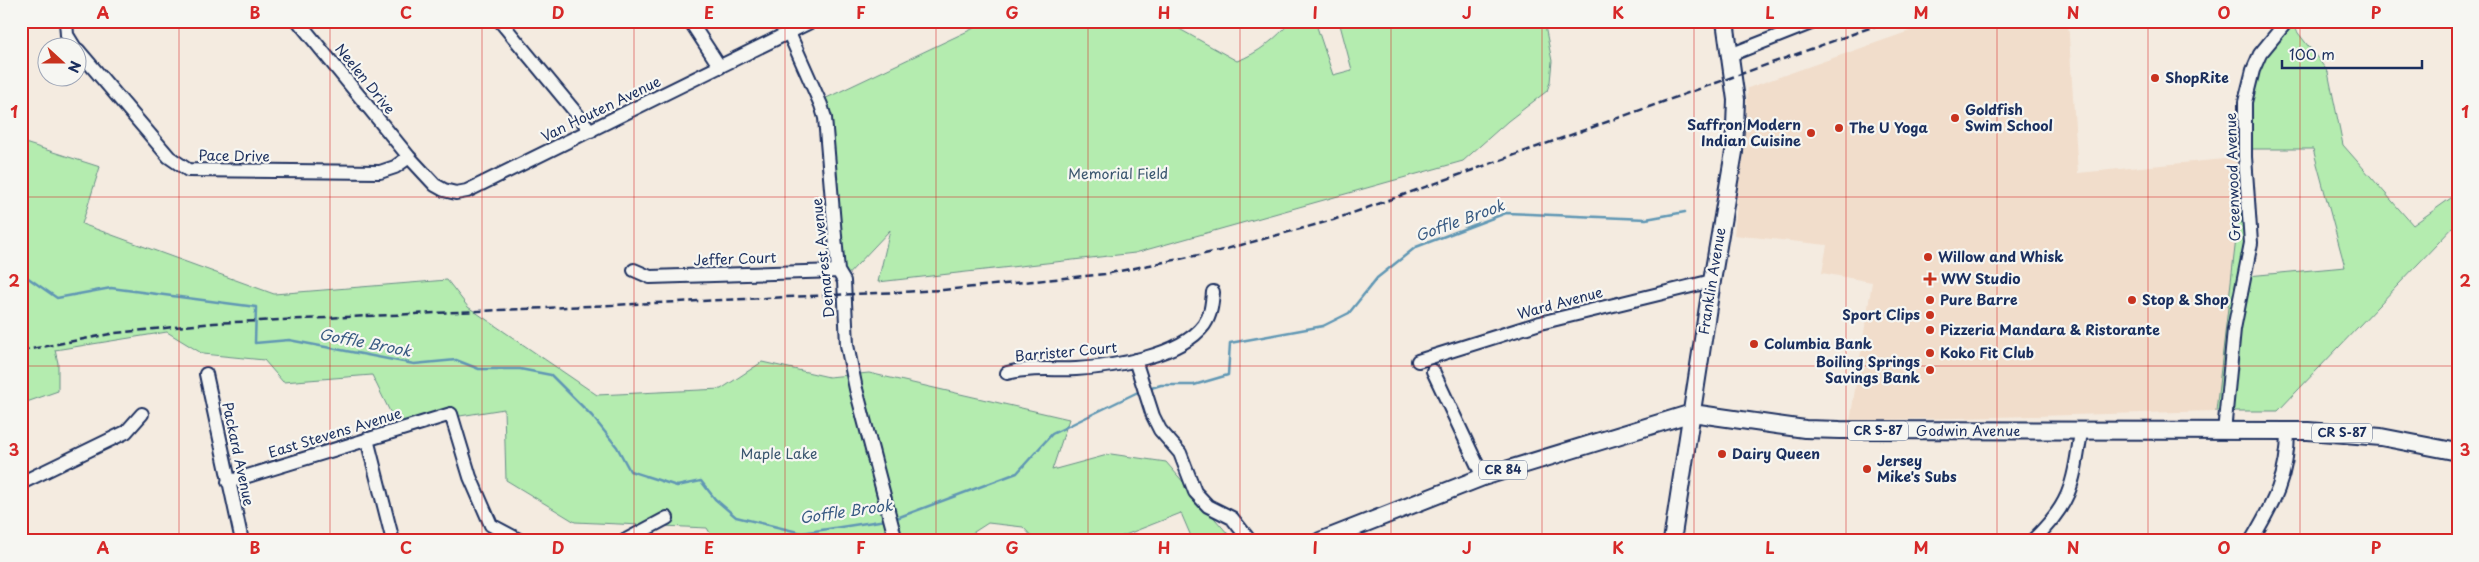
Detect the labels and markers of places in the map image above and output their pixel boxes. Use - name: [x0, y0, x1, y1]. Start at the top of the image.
- place label: ShopRite: [2165, 67, 2229, 88]
- marker: ShopRite: [2149, 72, 2161, 84]
- place label: Goldfish Swim School: [1965, 99, 2053, 136]
- marker: Goldfish Swim School: [1949, 112, 1961, 124]
- place label: Saffron Modern Indian Cuisine: [1687, 114, 1801, 151]
- place label: The U Yoga: [1849, 117, 1929, 138]
- marker: The U Yoga: [1833, 122, 1845, 134]
- marker: Saffron Modern Indian Cuisine: [1805, 127, 1817, 139]
- place label: Willow and Whisk: [1938, 246, 2064, 267]
- marker: Willow and Whisk: [1922, 251, 1934, 263]
- place label: WW Studio: [1941, 268, 2020, 289]
- marker: WW Studio: [1923, 272, 1937, 286]
- place label: Pure Barre: [1940, 289, 2018, 310]
- place label: Stop & Shop: [2142, 289, 2229, 310]
- marker: Pure Barre: [1924, 294, 1936, 306]
- marker: Stop & Shop: [2126, 294, 2138, 306]
- place label: Sport Clips: [1842, 304, 1920, 325]
- marker: Sport Clips: [1924, 309, 1936, 321]
- place label: Pizzeria Mandara & Ristorante: [1940, 319, 2160, 340]
- marker: Pizzeria Mandara & Ristorante: [1924, 324, 1936, 336]
- place label: Columbia Bank: [1764, 333, 1873, 354]
- marker: Columbia Bank: [1748, 338, 1760, 350]
- place label: Koko Fit Club: [1940, 342, 2034, 363]
- marker: Koko Fit Club: [1924, 347, 1936, 359]
- place label: Boiling Springs Savings Bank: [1816, 351, 1921, 388]
- marker: Boiling Springs Savings Bank: [1924, 364, 1936, 376]
- place label: Dairy Queen: [1732, 443, 1820, 464]
- marker: Dairy Queen: [1716, 448, 1728, 460]
- place label: Jersey Mike's Subs: [1877, 450, 1957, 487]
- marker: Jersey Mike's Subs: [1861, 463, 1873, 475]

